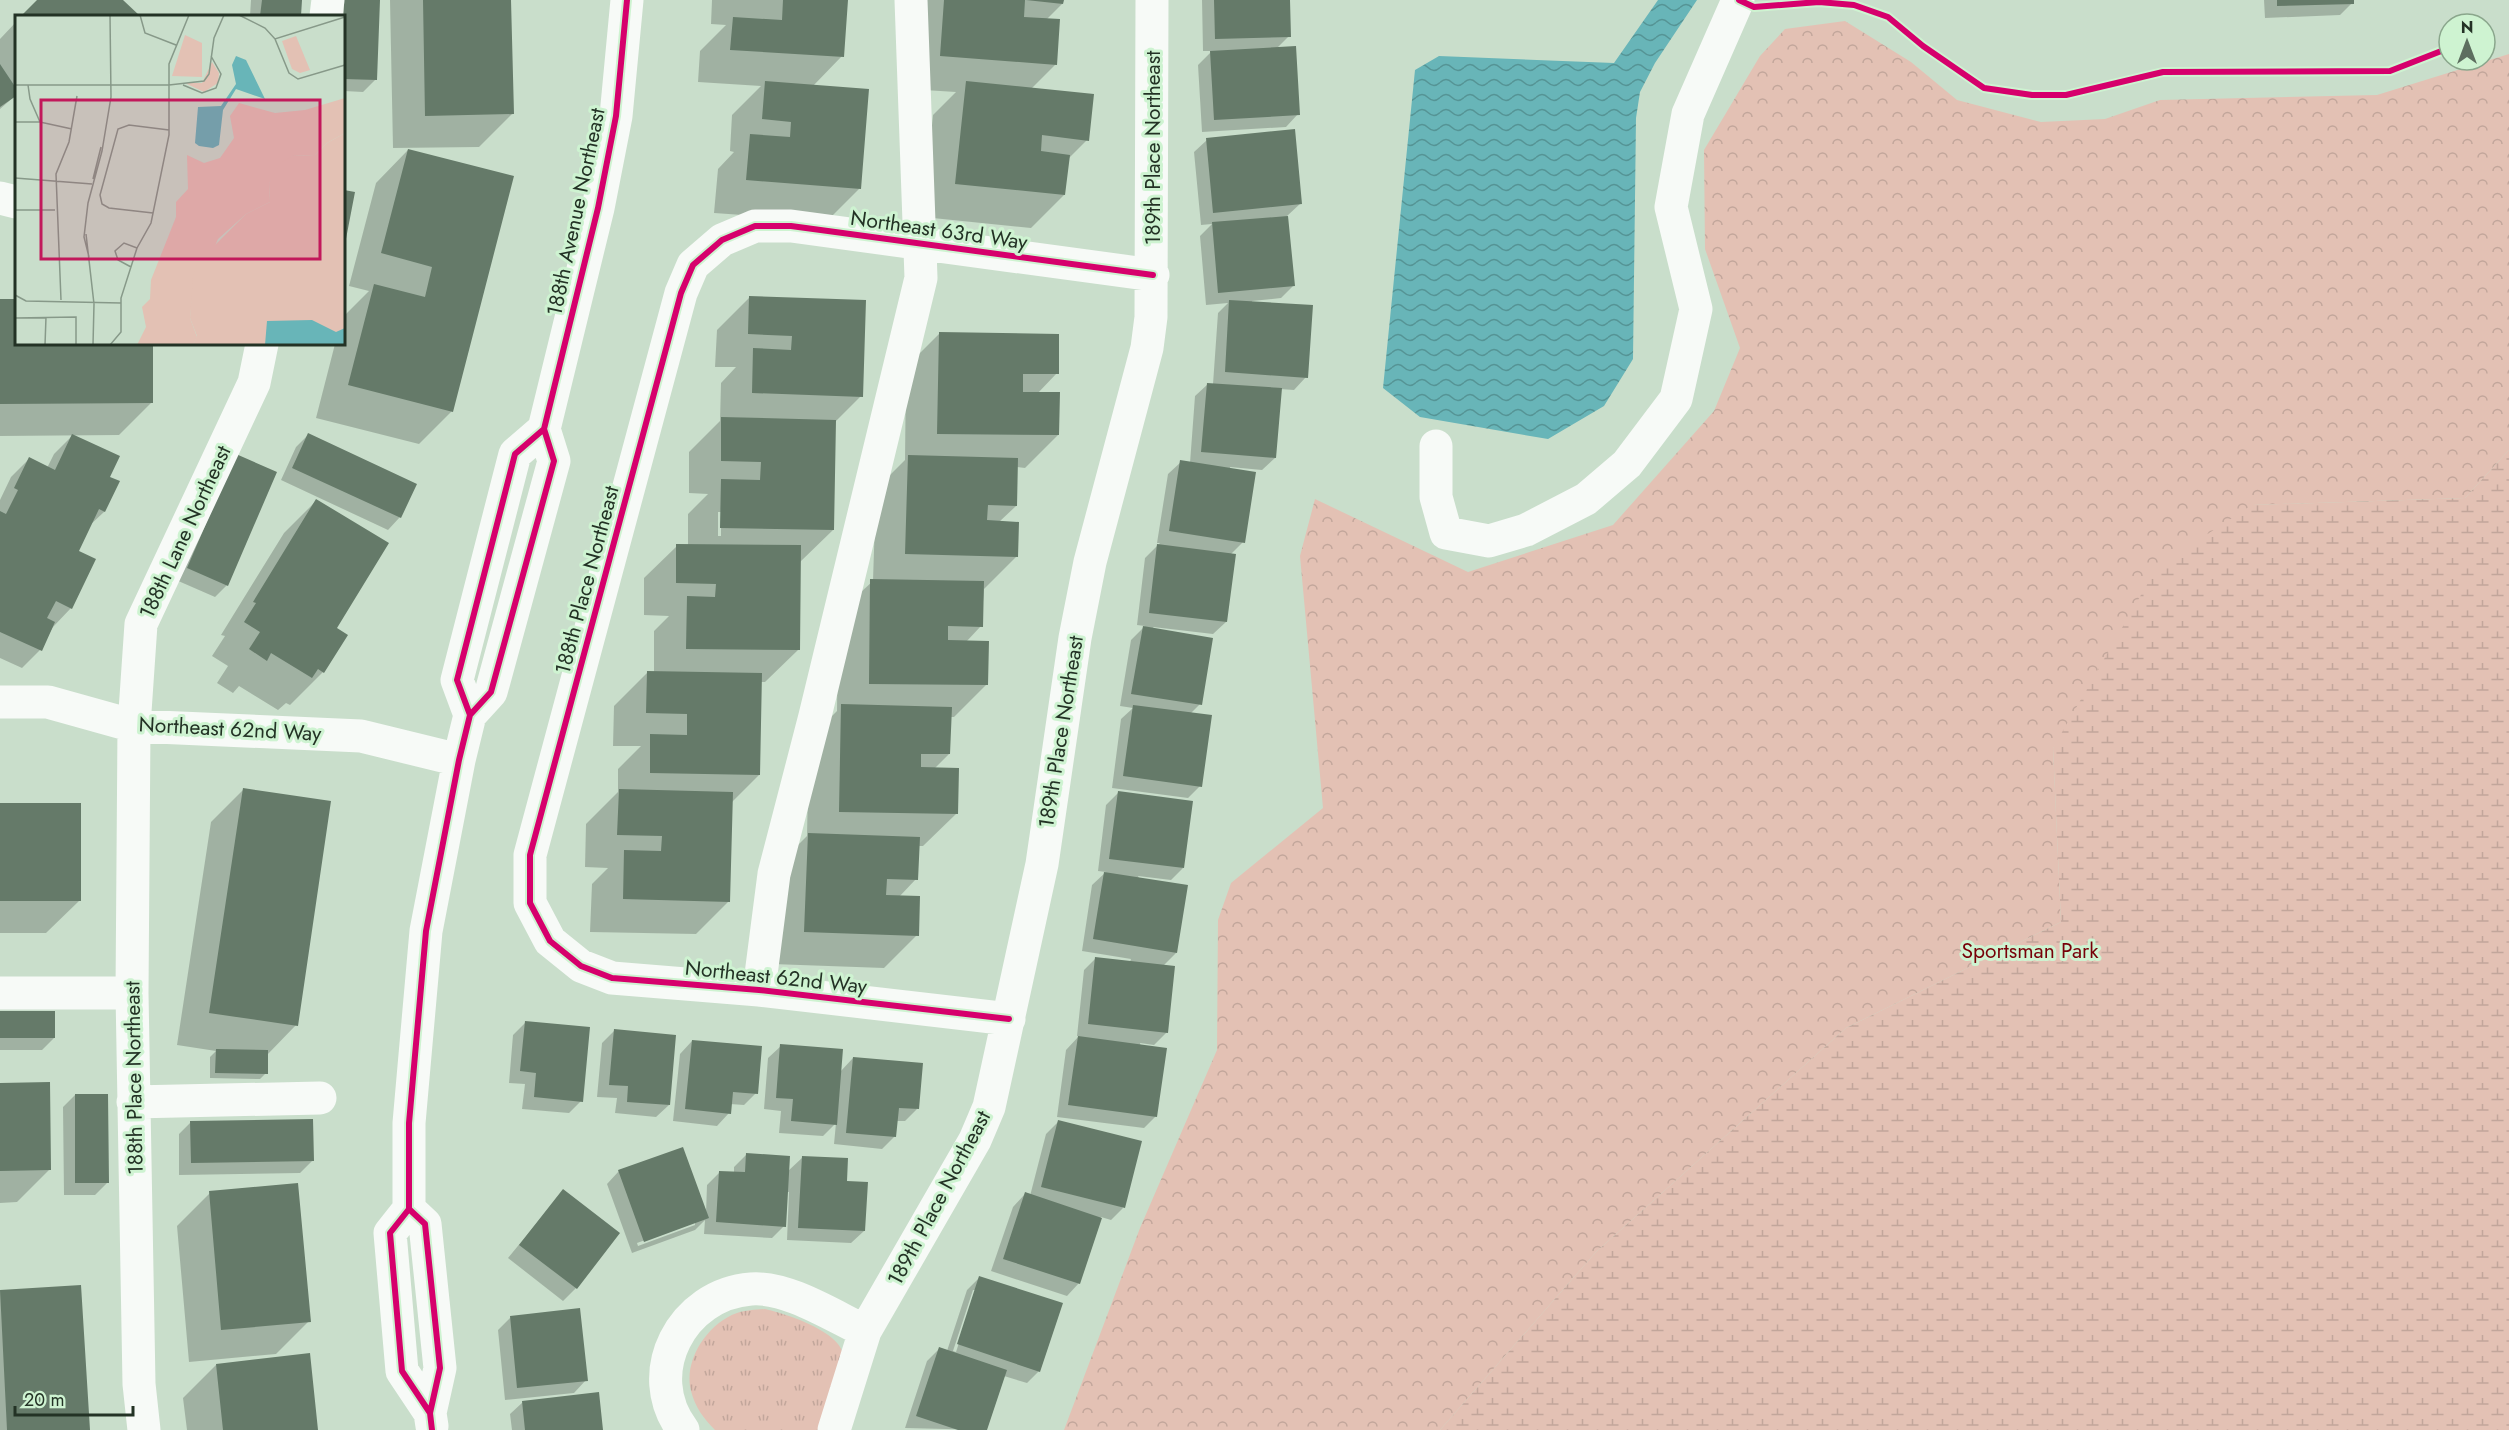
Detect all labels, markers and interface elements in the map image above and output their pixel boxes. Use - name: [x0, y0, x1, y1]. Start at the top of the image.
- north arrow: [2437, 12, 2497, 72]
- inset map: [15, 15, 345, 345]
- text: N: [2461, 16, 2473, 39]
- street label: 189th Place Northeast: [1138, 51, 1168, 245]
- street label: 188th Avenue Northeast: [539, 105, 613, 319]
- street label: Northeast 63rd Way: [848, 203, 1030, 257]
- street label: 188th Lane Northeast: [132, 441, 238, 623]
- street label: 188th Place Northeast: [547, 483, 627, 677]
- street label: 189th Place Northeast: [1031, 634, 1091, 830]
- street label: Northeast 62nd Way: [138, 709, 323, 749]
- park label: Sportsman Park: [1962, 936, 2099, 966]
- street label: Northeast 62nd Way: [683, 953, 869, 1002]
- street label: 188th Place Northeast: [117, 981, 151, 1175]
- street label: 189th Place Northeast: [880, 1105, 998, 1291]
- scale bar: [15, 1379, 134, 1417]
- text: 20 m: [24, 1387, 64, 1413]

